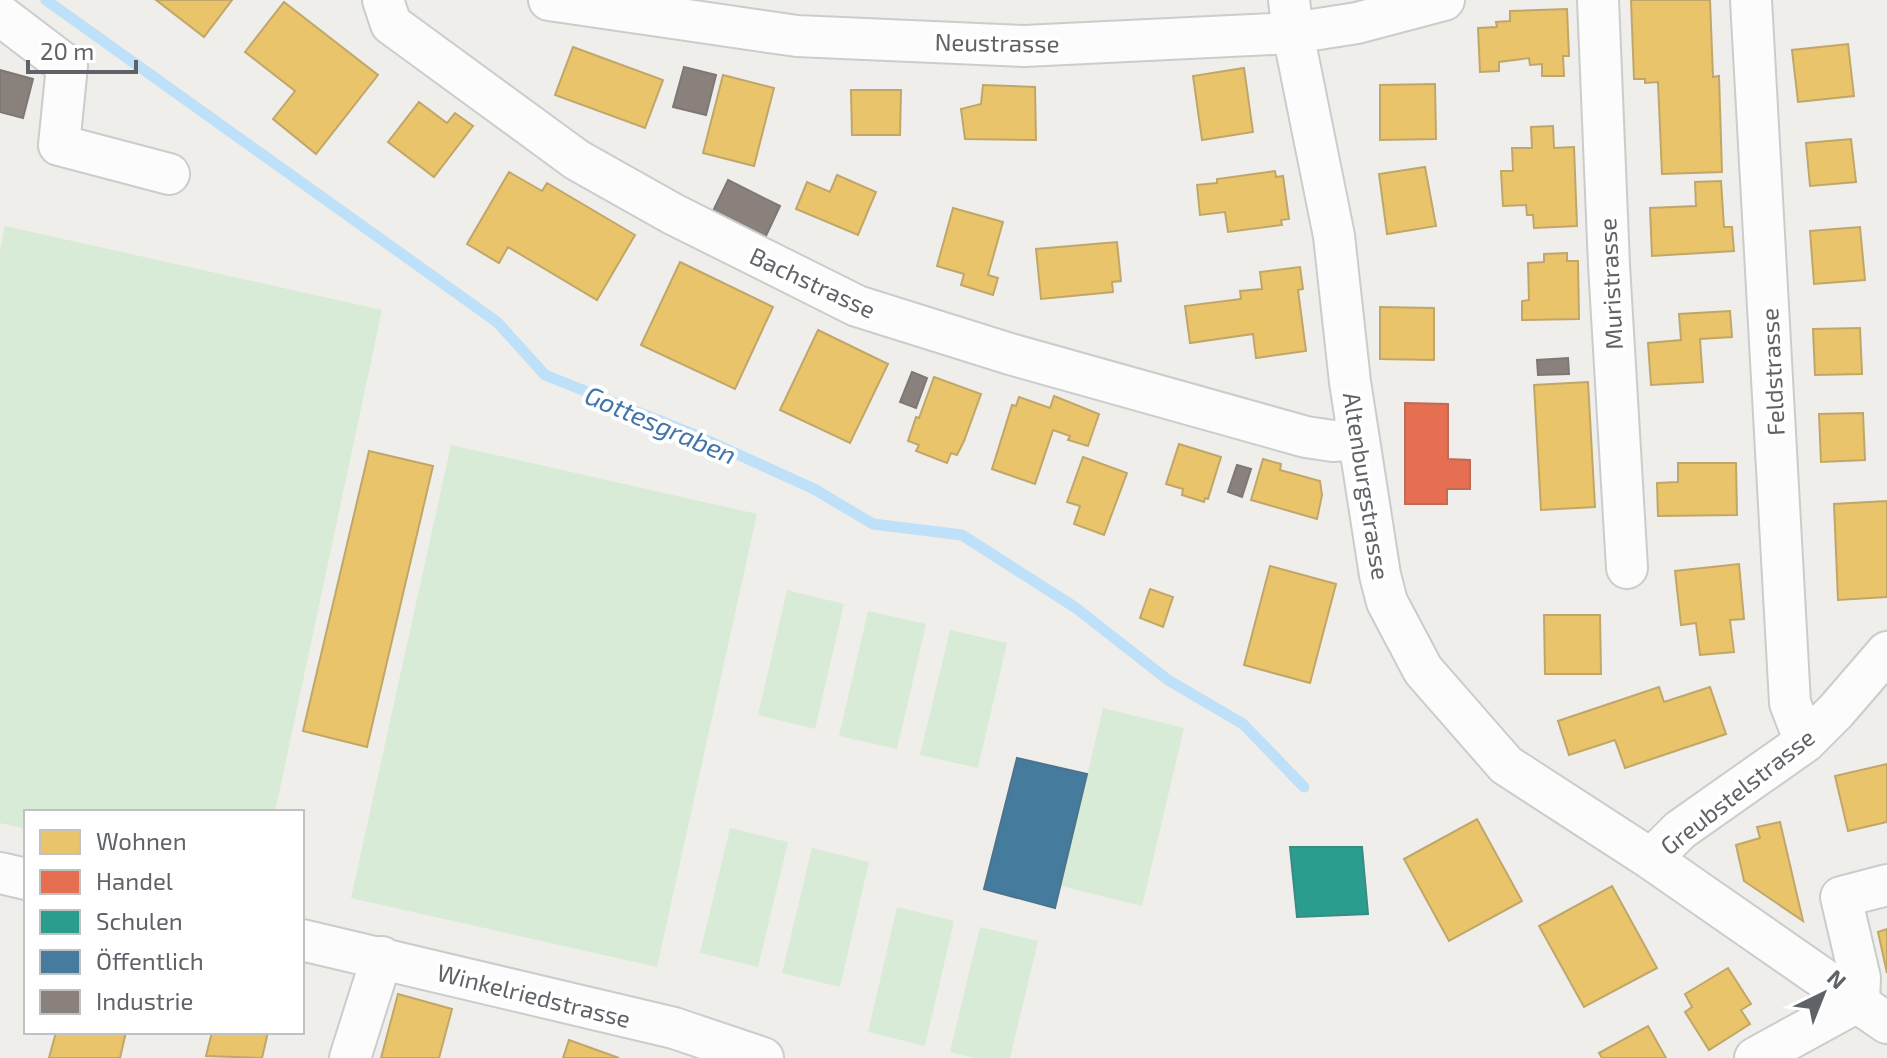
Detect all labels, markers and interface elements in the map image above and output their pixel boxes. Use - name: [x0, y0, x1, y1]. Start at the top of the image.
- scale bar: [28, 24, 136, 74]
- street label: Neustrasse: [934, 26, 1060, 58]
- text: 20 m: [40, 36, 94, 65]
- street label: Muristrasse: [1592, 217, 1628, 351]
- street label: Bachstrasse: [746, 240, 880, 324]
- street label: Feldstrasse: [1754, 307, 1790, 437]
- water label: Gottesgraben: [581, 378, 741, 470]
- street label: Altenburgstrasse: [1338, 390, 1396, 582]
- street label: Greubstelstrasse: [1654, 722, 1820, 860]
- legend: [24, 810, 304, 1034]
- text: Wohnen: [96, 826, 187, 855]
- text: Handel: [96, 866, 173, 895]
- text: Schulen: [96, 906, 183, 935]
- text: Öffentlich: [96, 946, 204, 975]
- north arrow: [1783, 954, 1863, 1034]
- street label: Winkelriedstrasse: [434, 957, 634, 1033]
- text: N: [1823, 964, 1852, 994]
- text: Industrie: [96, 986, 193, 1015]

